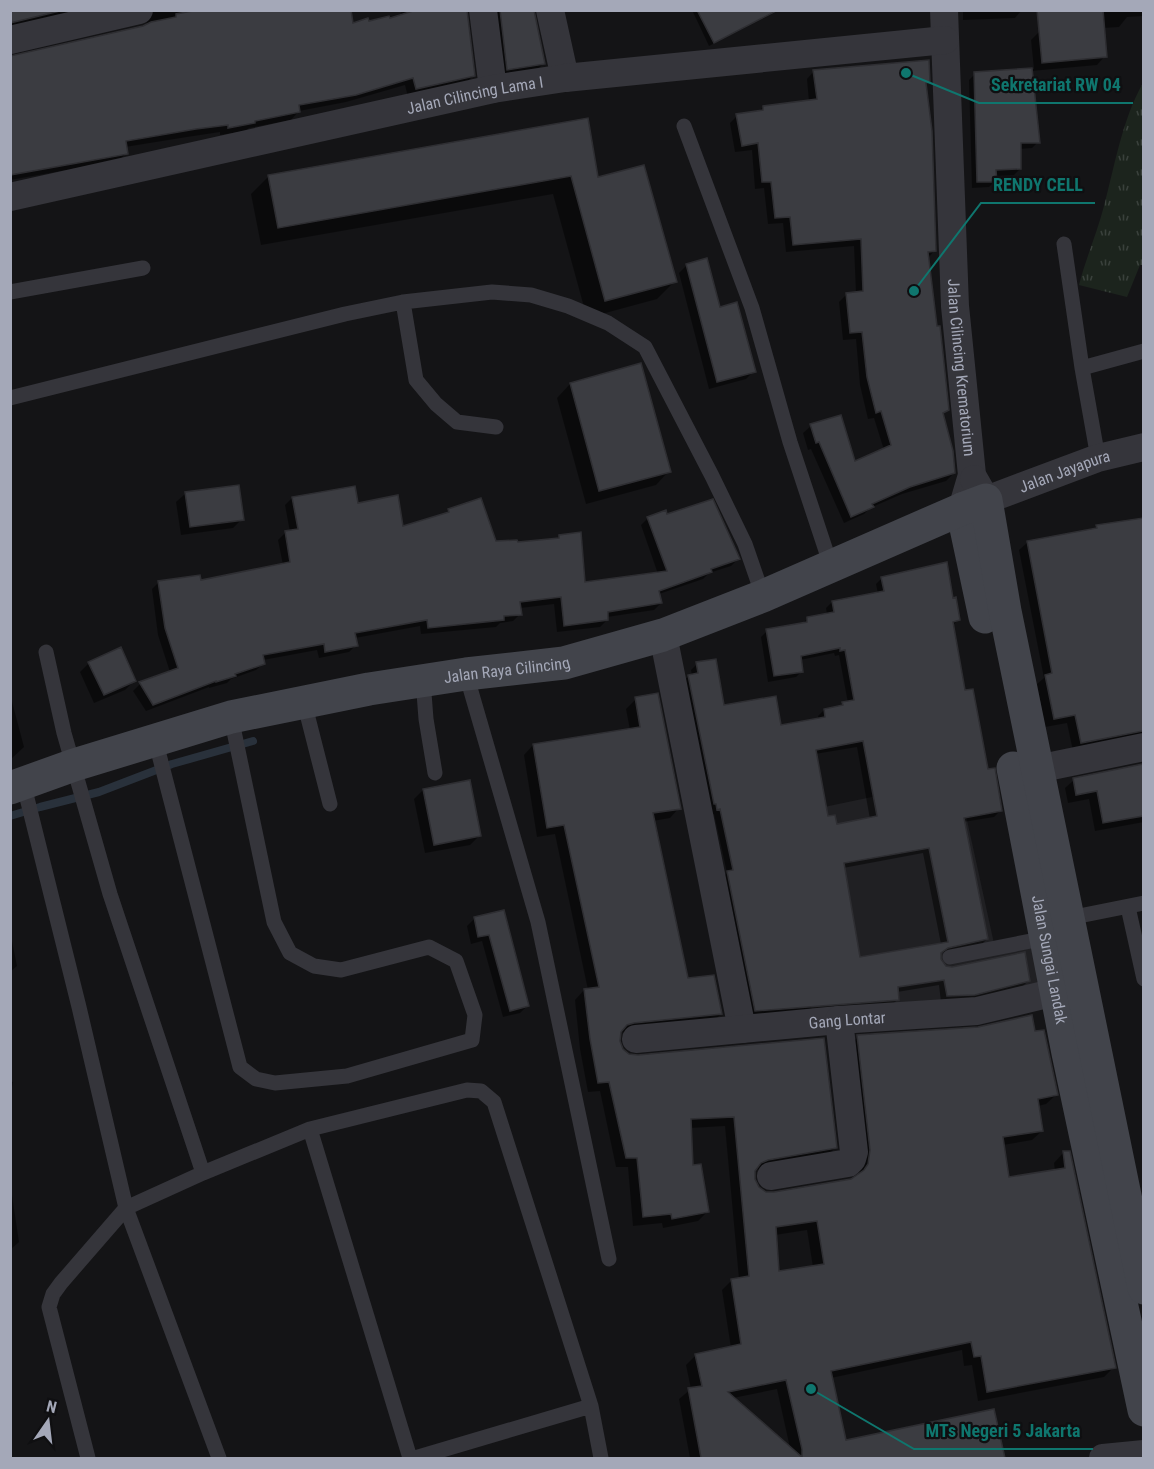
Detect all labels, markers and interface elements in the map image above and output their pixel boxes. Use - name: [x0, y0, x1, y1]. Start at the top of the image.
- callout: Sekretariat RW 04: [979, 67, 1133, 103]
- street label: Jalan Cilincing Lama I: [405, 72, 544, 118]
- text: Sekretariat RW 04: [991, 74, 1121, 95]
- callout: RENDY CELL: [981, 167, 1095, 203]
- text: RENDY CELL: [993, 174, 1083, 195]
- street label: Jalan Cilincing Krematorium: [944, 278, 980, 457]
- street label: Jalan Jayapura: [1016, 446, 1112, 496]
- street label: Jalan Raya Cilincing: [442, 652, 572, 687]
- street label: Jalan Sungai Landak: [1028, 893, 1072, 1026]
- street label: Gang Lontar: [808, 1007, 886, 1032]
- north arrow: [18, 1391, 78, 1451]
- text: N: [44, 1397, 59, 1417]
- callout: MTs Negeri 5 Jakarta: [914, 1413, 1093, 1449]
- text: MTs Negeri 5 Jakarta: [926, 1420, 1080, 1441]

